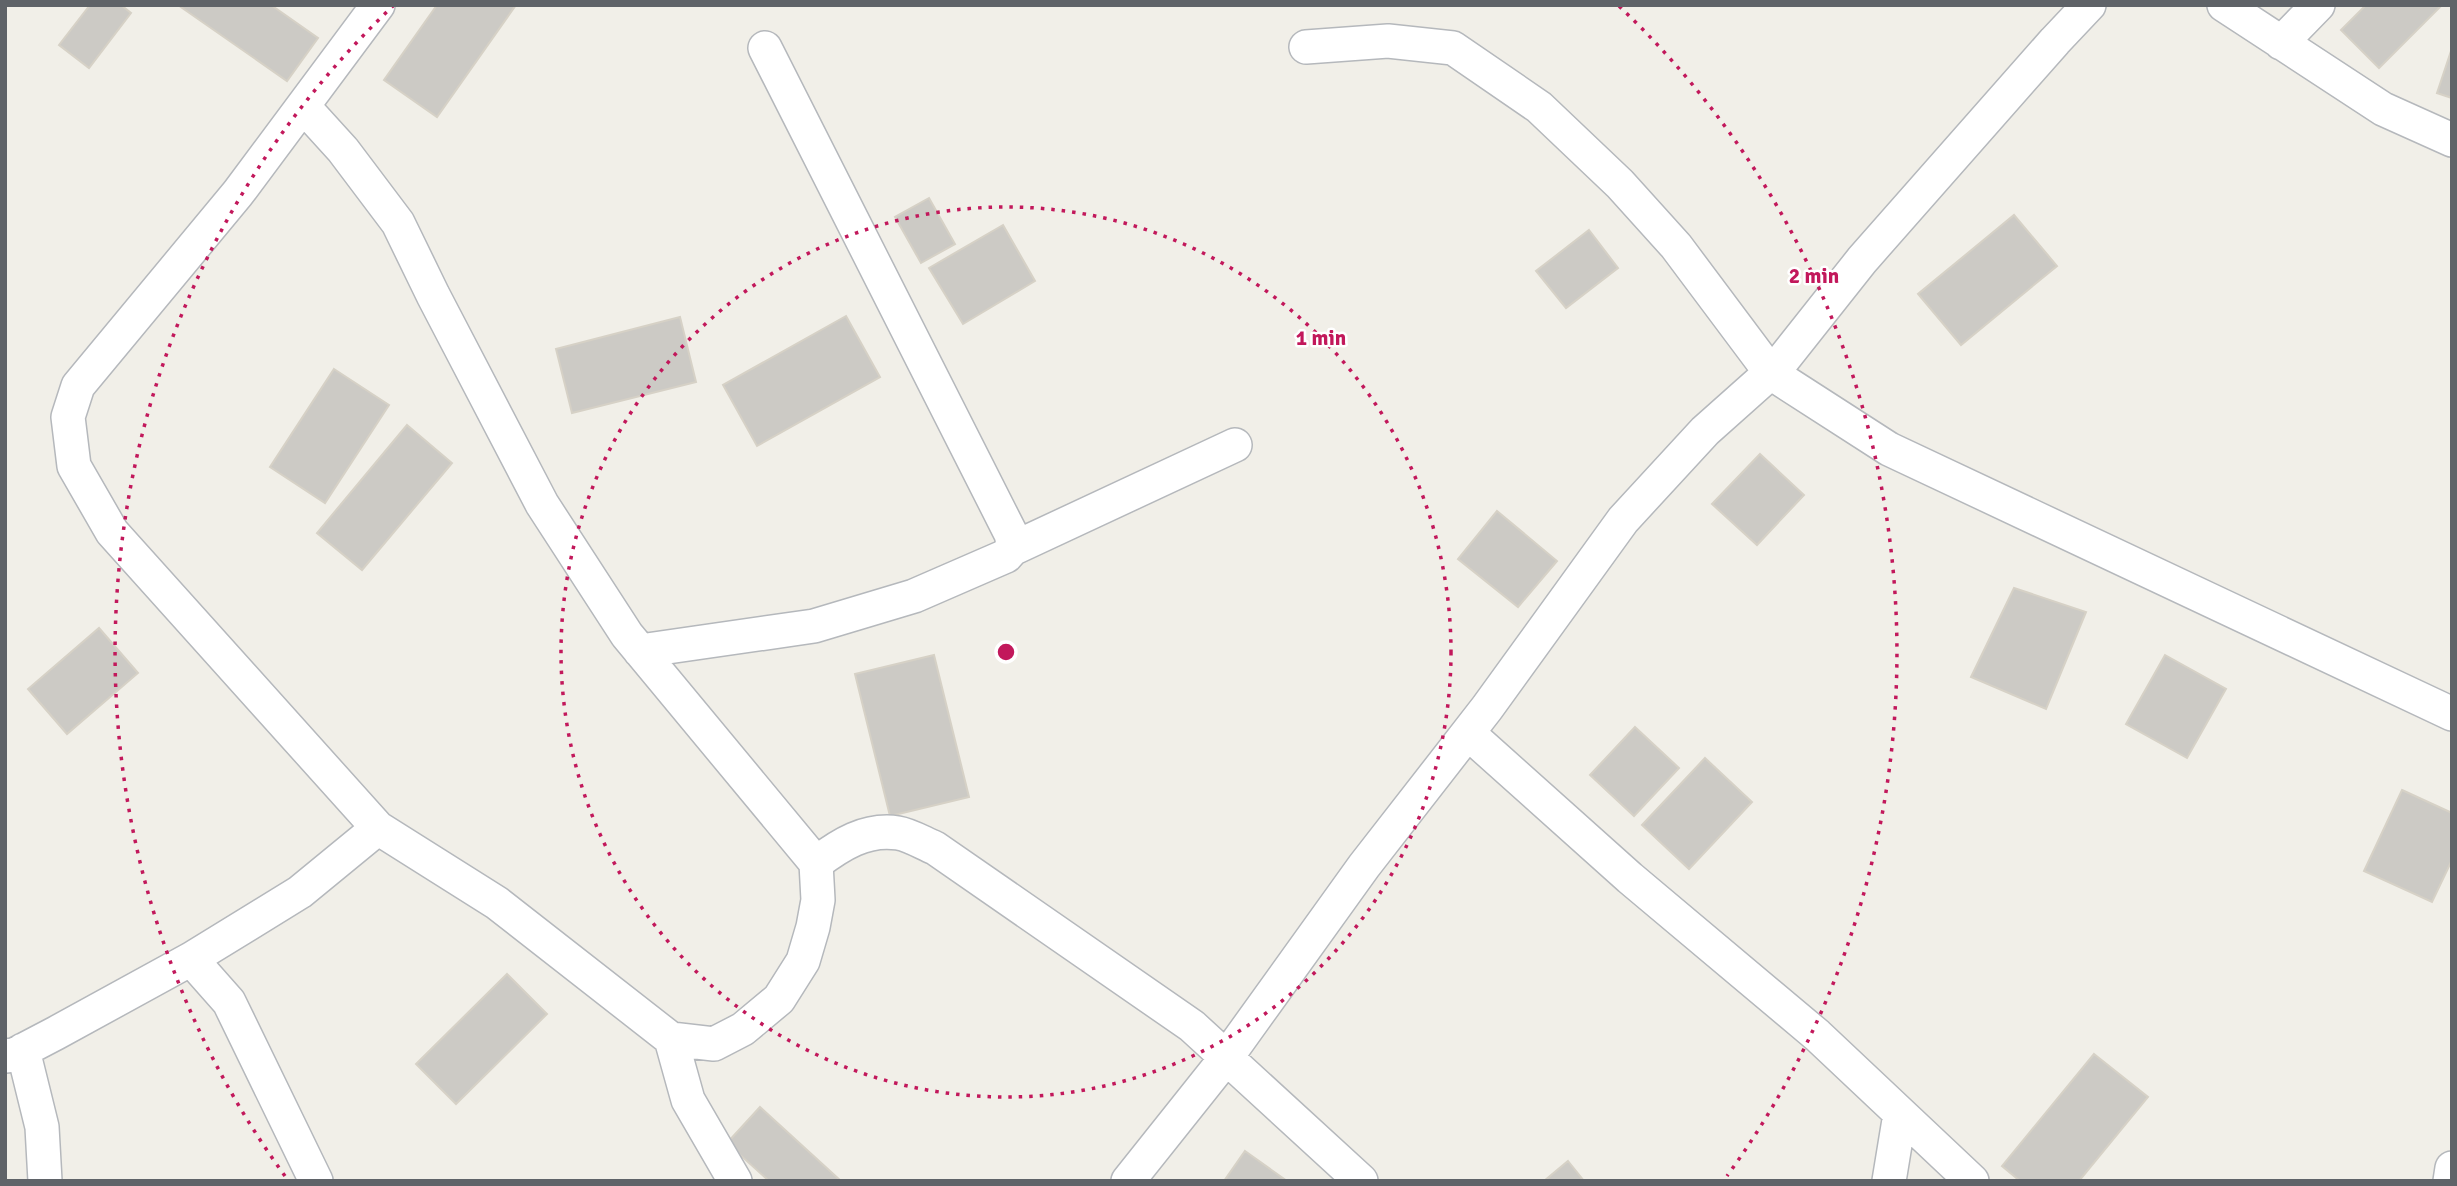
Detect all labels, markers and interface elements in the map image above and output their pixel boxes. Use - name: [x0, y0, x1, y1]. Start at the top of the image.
- text: 2 min: [1789, 263, 1839, 289]
- text: 1 min: [1296, 325, 1346, 351]
- centre of rings: [994, 640, 1018, 664]

